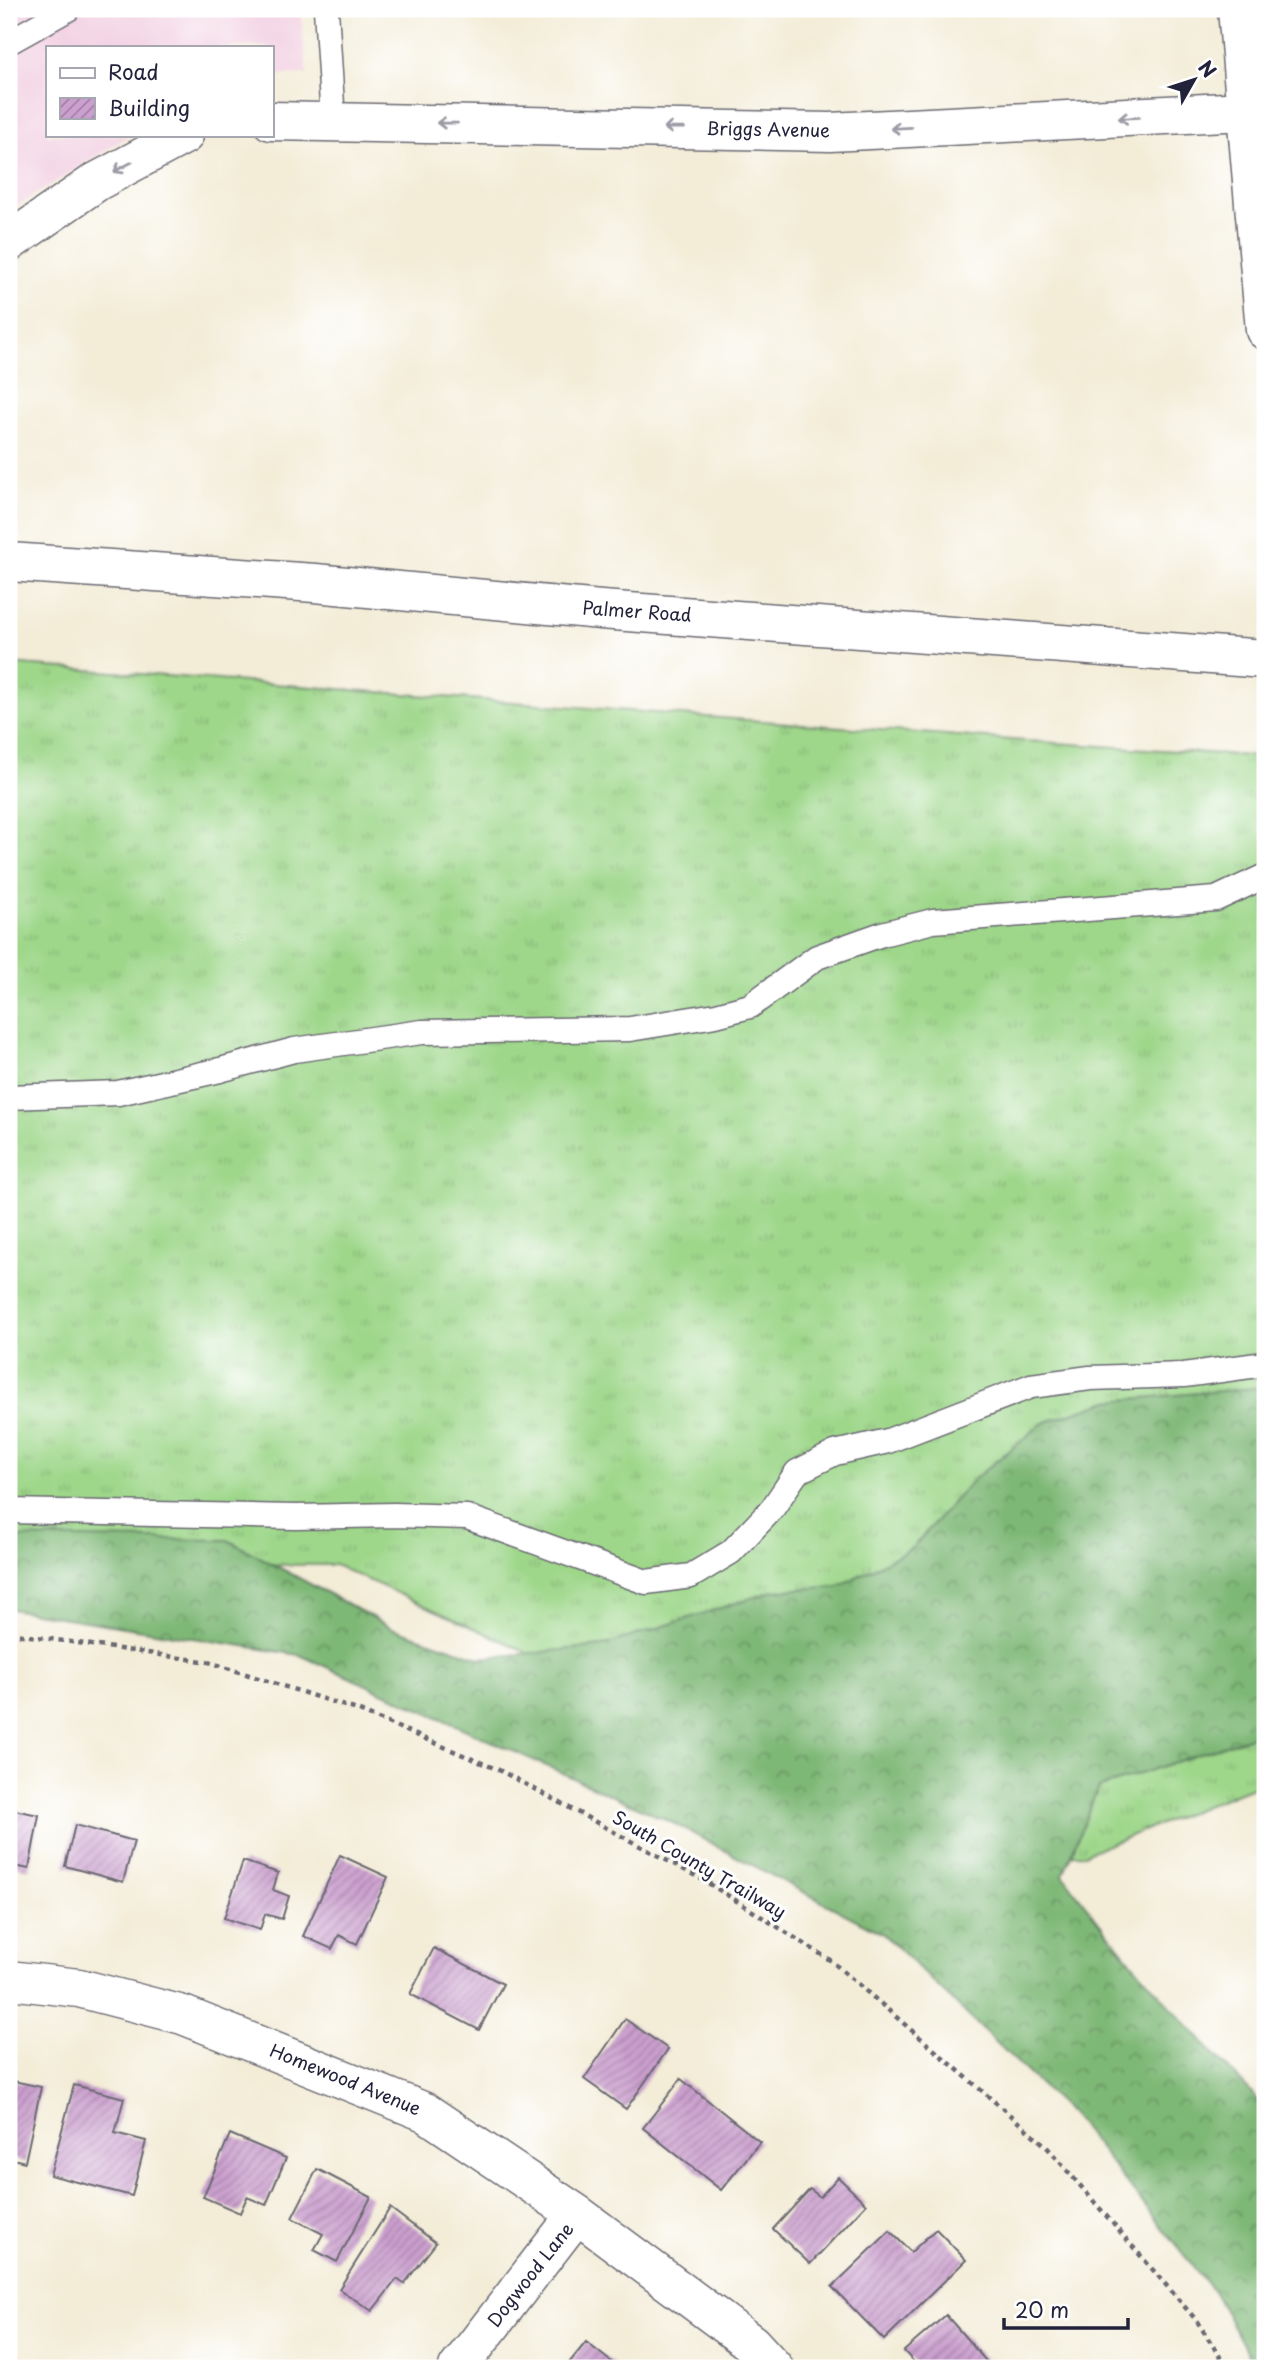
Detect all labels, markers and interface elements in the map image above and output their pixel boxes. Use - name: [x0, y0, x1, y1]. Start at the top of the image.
- legend: [46, 46, 273, 136]
- north arrow: [1158, 46, 1228, 116]
- text: N: [1192, 54, 1224, 83]
- text: Road: [108, 55, 159, 87]
- text: Building: [108, 91, 190, 123]
- one-way arrow: [1117, 111, 1140, 124]
- street label: Briggs Avenue: [706, 114, 830, 143]
- one-way arrow: [435, 117, 458, 130]
- one-way arrow: [663, 121, 686, 135]
- one-way arrow: [890, 122, 913, 135]
- one-way arrow: [114, 160, 134, 174]
- street label: Palmer Road: [582, 593, 693, 628]
- street label: South County Trailway: [608, 1803, 791, 1924]
- street label: Homewood Avenue: [266, 2036, 425, 2121]
- street label: Dogwood Lane: [480, 2216, 579, 2332]
- scale bar: [1004, 2286, 1129, 2330]
- text: 20 m: [1015, 2293, 1069, 2325]

